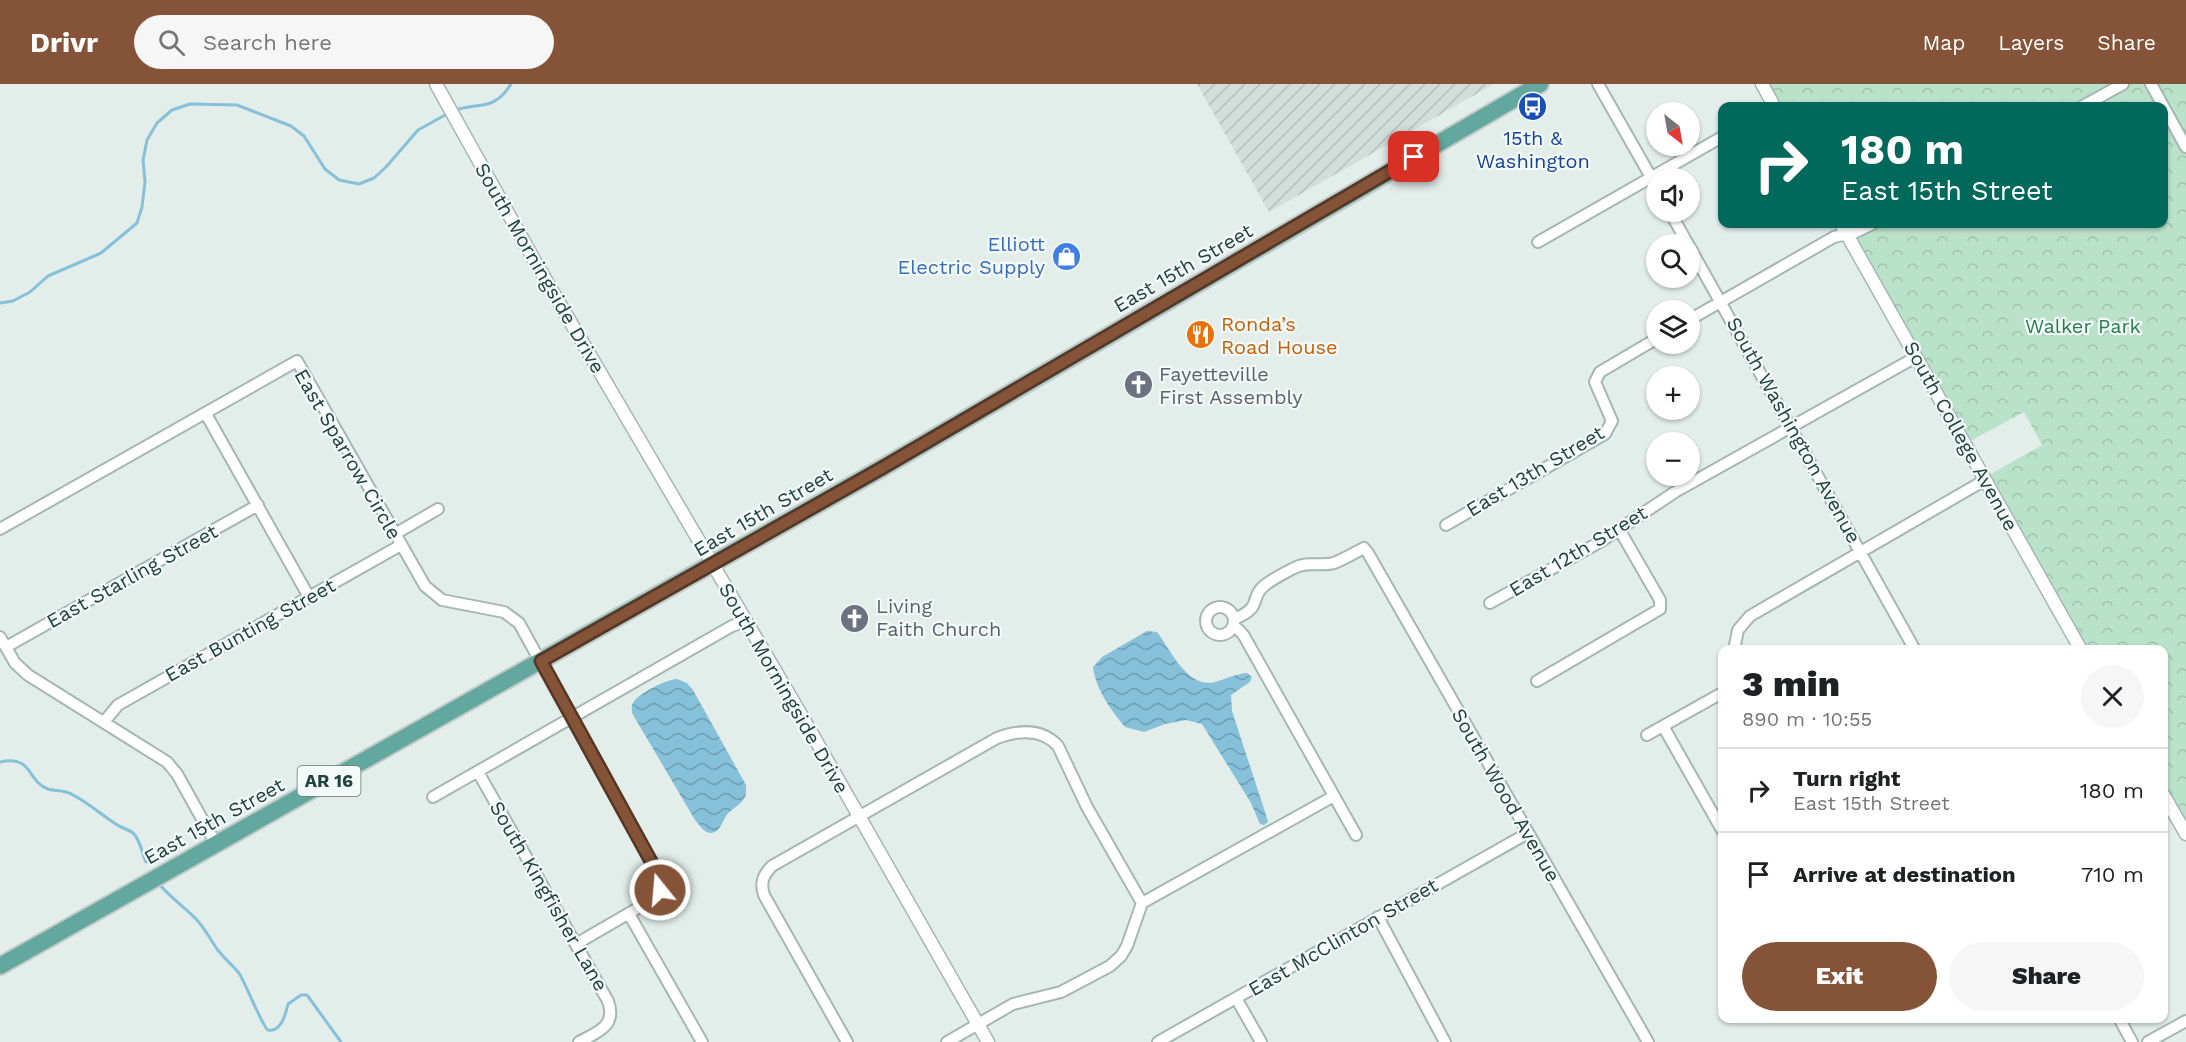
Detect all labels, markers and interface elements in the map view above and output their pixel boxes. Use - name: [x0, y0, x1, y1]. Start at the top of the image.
- search box: [134, 15, 554, 69]
- text: Drivr: [30, 26, 98, 59]
- icon: search: [155, 26, 188, 59]
- text: Search here: [203, 30, 332, 55]
- text: Map: [1922, 30, 1965, 55]
- text: Layers: [1998, 30, 2064, 55]
- text: Share: [2097, 30, 2156, 55]
- bus stop icon: 15th & Washington: [1517, 91, 1549, 123]
- north arrow: [1646, 102, 1700, 156]
- map controls: [1646, 102, 1700, 486]
- text: 180 m: [1841, 125, 1964, 174]
- place label: 15th & Washington: [1476, 126, 1590, 173]
- icon: right: [1742, 126, 1820, 204]
- pin: [1388, 131, 1439, 182]
- icon: arrive: [1397, 140, 1430, 173]
- street label: South Morningside Drive: [470, 158, 610, 378]
- button: sound: [1646, 168, 1700, 222]
- text: East 15th Street: [1841, 175, 2052, 207]
- street label: East 15th Street: [1109, 218, 1257, 318]
- place label: Elliott Electric Supply: [897, 232, 1046, 279]
- button: search: [1646, 234, 1700, 288]
- shop icon: Elliott Electric Supply: [1050, 240, 1082, 272]
- button: layers: [1646, 300, 1700, 354]
- place label: Ronda’s Road House: [1221, 312, 1338, 359]
- street label: South Washington Avenue: [1722, 313, 1866, 547]
- park label: Walker Park: [2025, 314, 2141, 338]
- restaurant icon: Ronda’s Road House: [1184, 319, 1216, 351]
- street label: South College Avenue: [1899, 337, 2023, 535]
- place label: Fayetteville First Assembly: [1159, 362, 1303, 409]
- street label: East Sparrow Circle: [289, 364, 407, 544]
- button: +: [1646, 366, 1700, 420]
- church icon: Fayetteville First Assembly: [1122, 369, 1154, 401]
- street label: East 13th Street: [1462, 420, 1609, 522]
- button: −: [1646, 432, 1700, 486]
- street label: East 15th Street: [689, 462, 837, 562]
- street label: East 12th Street: [1505, 500, 1652, 602]
- street label: East Starling Street: [42, 519, 222, 633]
- street label: East Bunting Street: [161, 573, 340, 687]
- street label: South Morningside Drive: [714, 578, 854, 798]
- place label: Living Faith Church: [876, 594, 1001, 641]
- church icon: Living Faith Church: [839, 602, 871, 634]
- text: 3 min: [1742, 663, 1840, 705]
- button: close: [2081, 665, 2144, 728]
- street label: South Wood Avenue: [1447, 704, 1565, 886]
- text: 890 m · 10:55: [1742, 707, 1872, 731]
- road number: AR 16: [298, 766, 360, 796]
- text: Turn right: [1793, 766, 1900, 791]
- street label: East 15th Street: [140, 772, 289, 869]
- icon: right: [1742, 774, 1775, 807]
- text: 180 m: [2080, 778, 2144, 803]
- text: East 15th Street: [1793, 791, 1950, 815]
- street label: South Kingfisher Lane: [485, 797, 613, 995]
- position arrow: [628, 858, 692, 922]
- icon: arrive: [1742, 858, 1775, 891]
- text: Arrive at destination: [1793, 862, 2016, 887]
- text: 710 m: [2081, 862, 2144, 887]
- street label: East McClinton Street: [1244, 873, 1443, 1001]
- button: Exit: [1742, 942, 1937, 1011]
- button: Share: [1949, 942, 2144, 1011]

